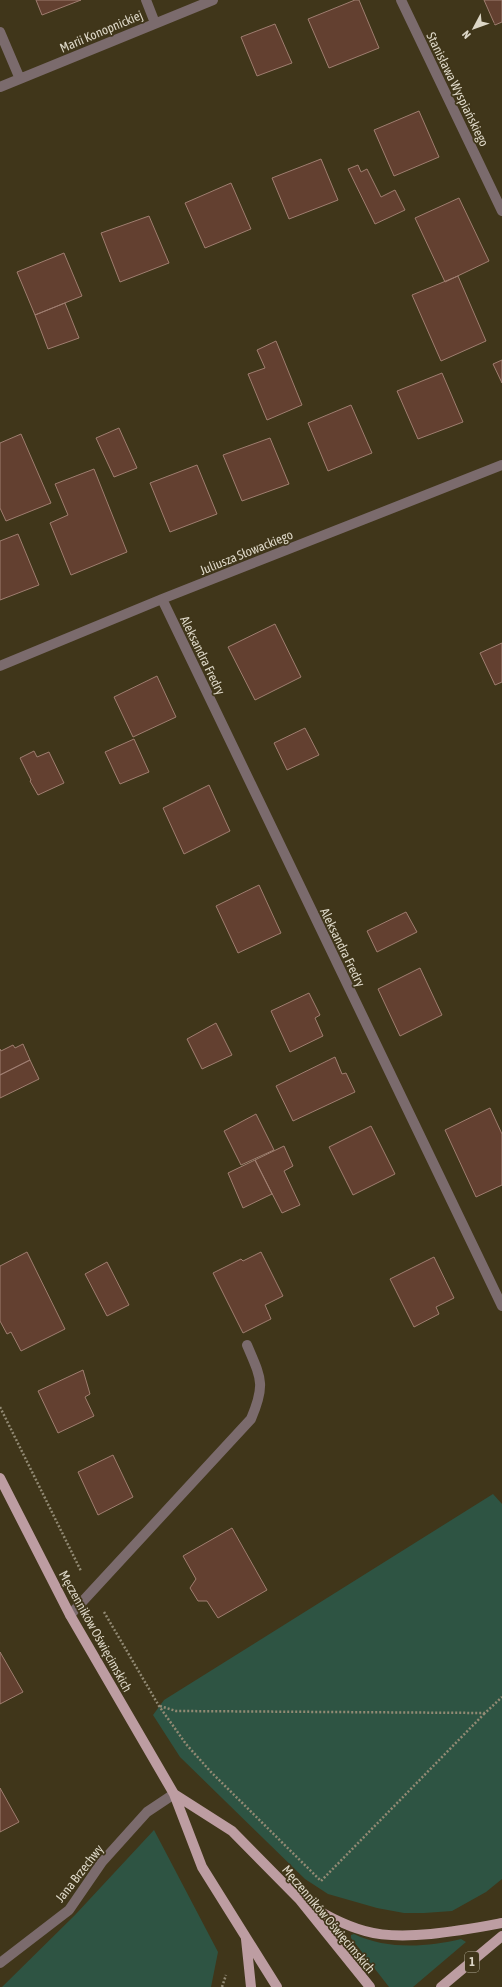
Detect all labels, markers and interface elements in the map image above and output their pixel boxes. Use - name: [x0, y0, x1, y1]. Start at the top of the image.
- street label: Marii Konopnickiej: [58, 7, 145, 56]
- north arrow: [454, 8, 494, 48]
- text: N: [460, 28, 473, 41]
- street label: Stanisława Wyspiańskiego: [423, 30, 492, 149]
- street label: Juliusza Słowackiego: [197, 527, 295, 578]
- street label: Aleksandra Fredry: [177, 613, 228, 698]
- street label: Aleksandra Fredry: [317, 905, 368, 990]
- street label: Męczenników Oświęcimskich: [56, 1568, 135, 1695]
- street label: Jana Brzechwy: [52, 1841, 107, 1905]
- street label: Męczenników Oświęcimskich: [279, 1862, 378, 1976]
- road number: 1: [465, 1952, 479, 1972]

